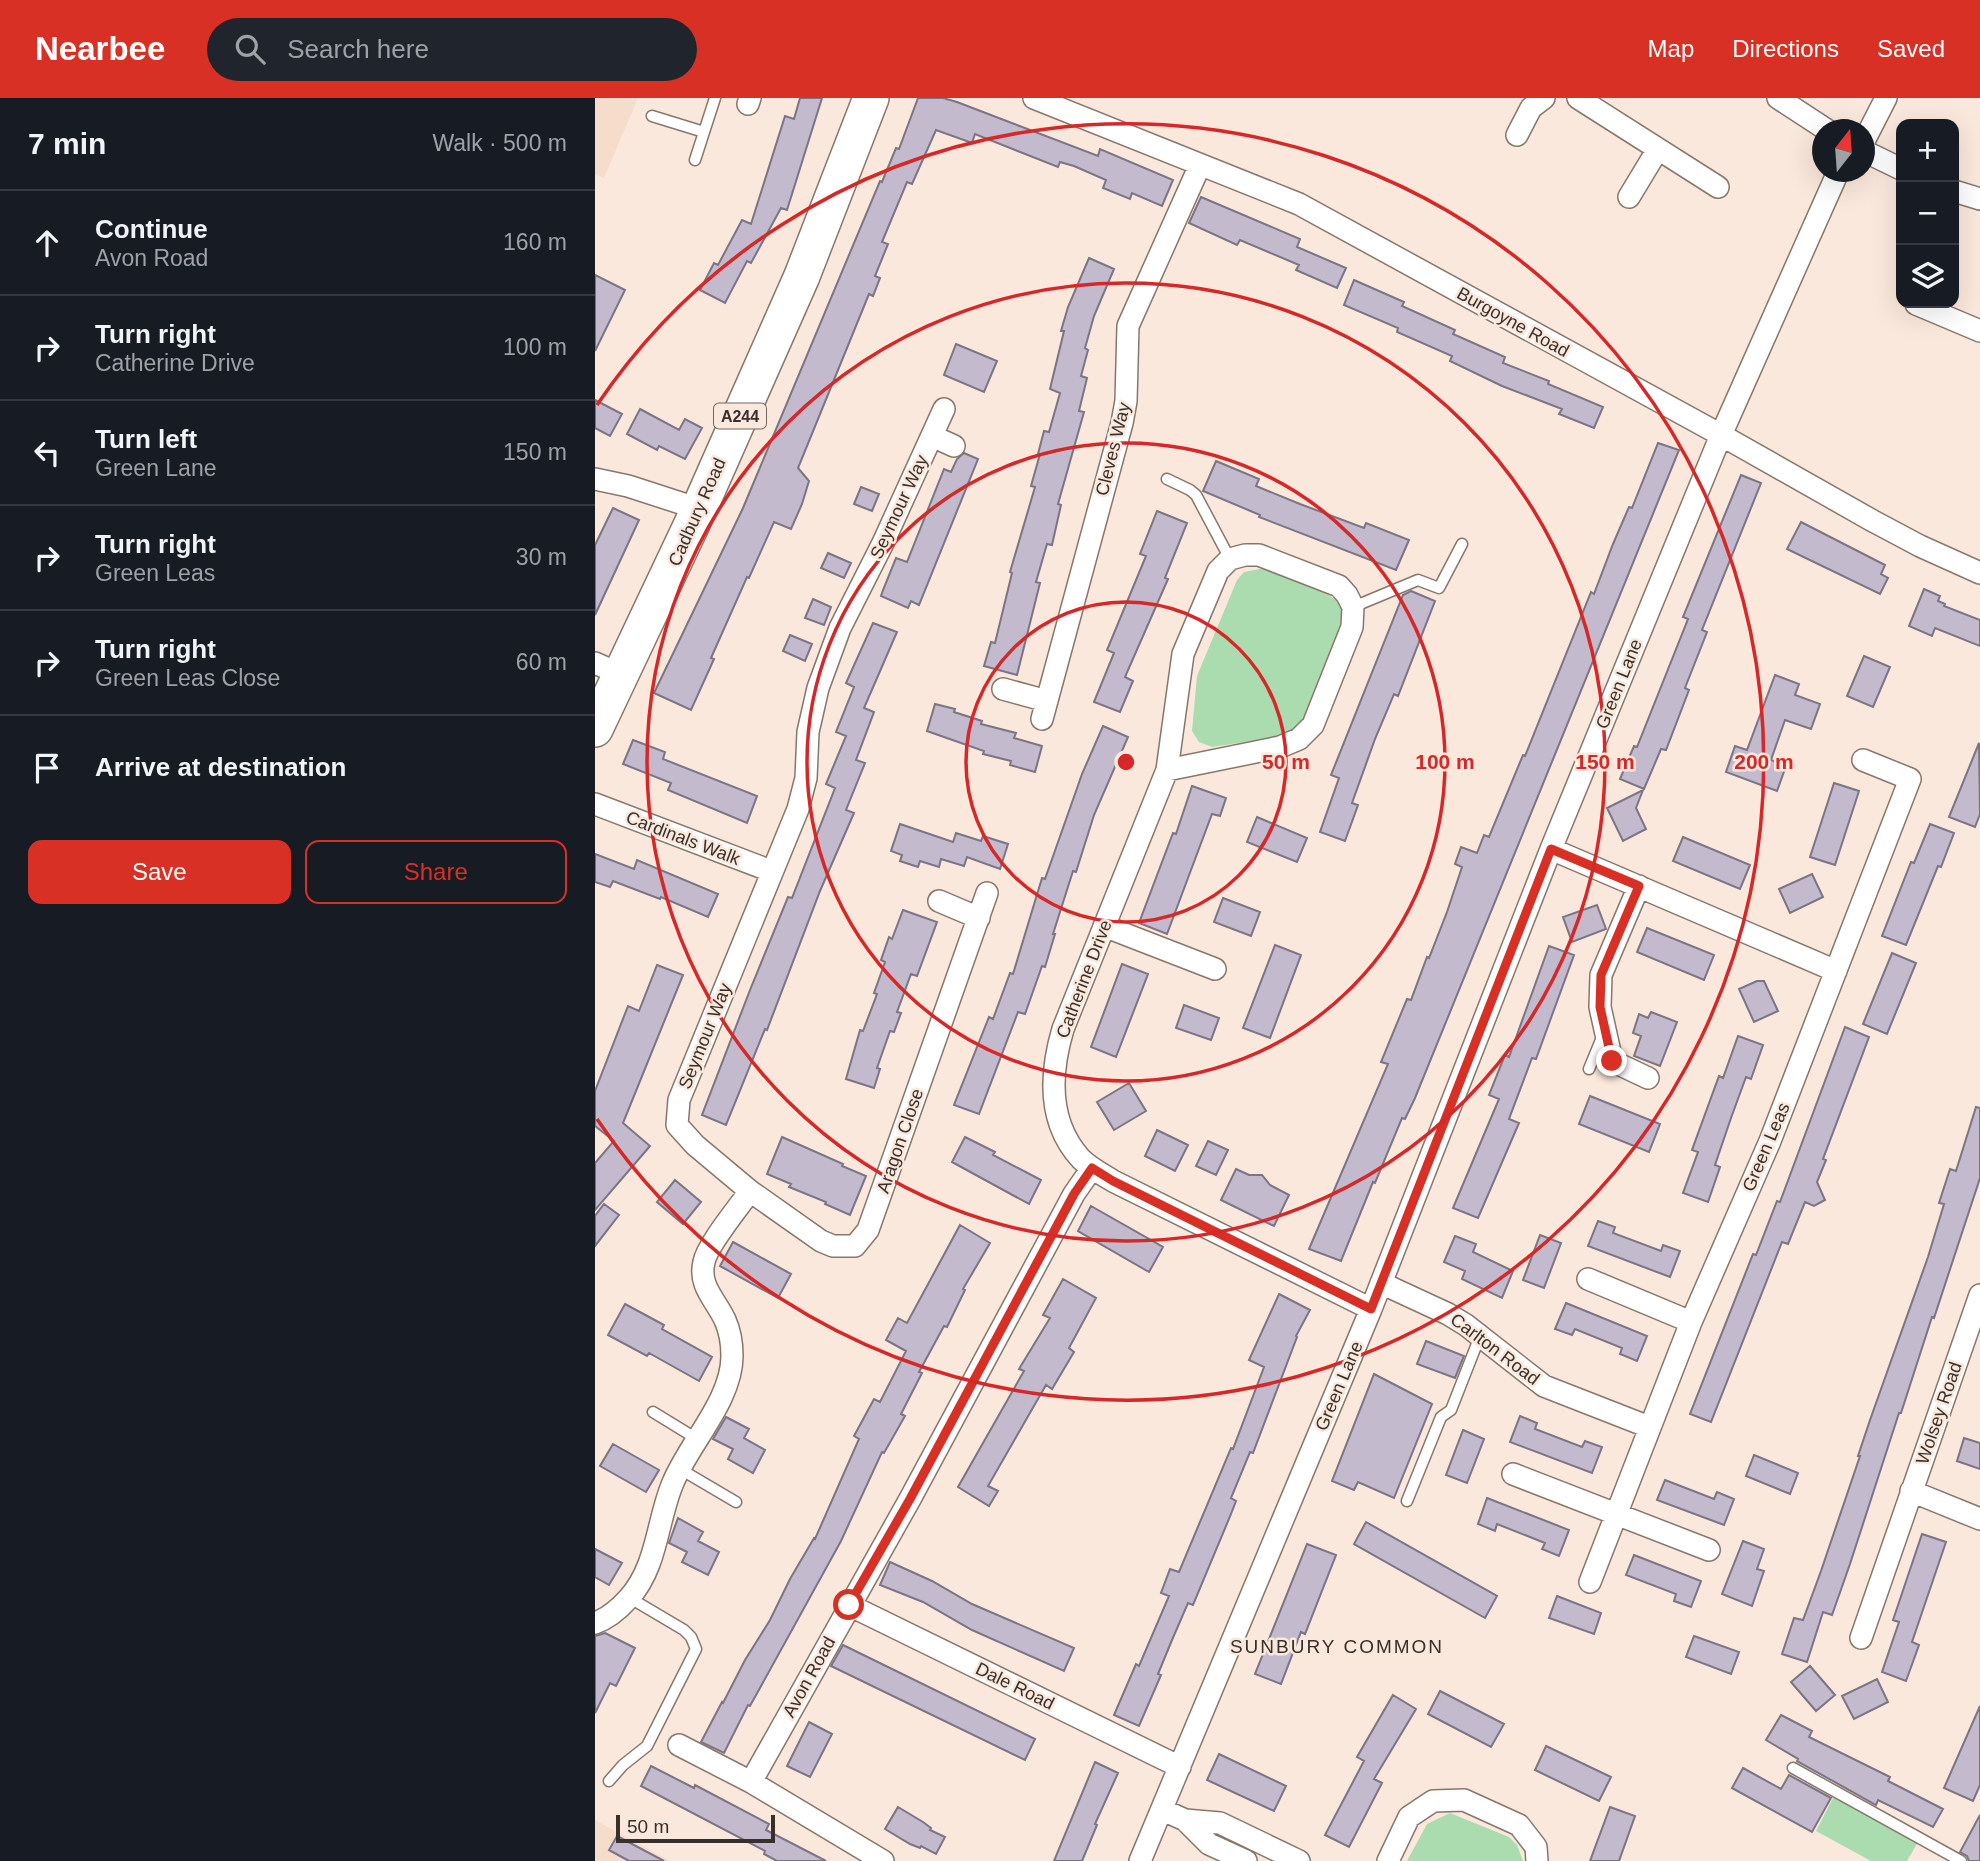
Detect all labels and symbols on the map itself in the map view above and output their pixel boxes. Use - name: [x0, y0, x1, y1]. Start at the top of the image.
- north arrow: [1812, 119, 1875, 182]
- street label: Burgoyne Road: [1453, 283, 1573, 361]
- street label: Cleves Way: [1092, 400, 1134, 498]
- road number: A244: [714, 404, 766, 428]
- street label: Seymour Way: [866, 452, 932, 562]
- street label: Cadbury Road: [664, 455, 730, 569]
- street label: Green Lane: [1592, 636, 1646, 732]
- centre of rings: [1114, 750, 1138, 774]
- text: 50 m: [1262, 750, 1310, 773]
- text: 100 m: [1415, 750, 1475, 773]
- text: 150 m: [1575, 750, 1635, 773]
- text: 200 m: [1734, 750, 1794, 773]
- street label: Cardinals Walk: [623, 807, 744, 869]
- street label: Catherine Drive: [1052, 917, 1116, 1041]
- street label: Seymour Way: [675, 980, 735, 1092]
- route end: [1596, 1045, 1627, 1076]
- street label: Aragon Close: [873, 1086, 927, 1196]
- street label: Green Leas: [1738, 1100, 1794, 1194]
- street label: Carlton Road: [1447, 1309, 1543, 1389]
- street label: Green Lane: [1311, 1338, 1367, 1434]
- street label: Wolsey Road: [1912, 1359, 1966, 1467]
- route start: [833, 1589, 864, 1620]
- street label: Avon Road: [779, 1633, 839, 1721]
- district label: SUNBURY COMMON: [1230, 1636, 1444, 1657]
- street label: Dale Road: [972, 1658, 1058, 1714]
- scale bar: [616, 1812, 775, 1844]

